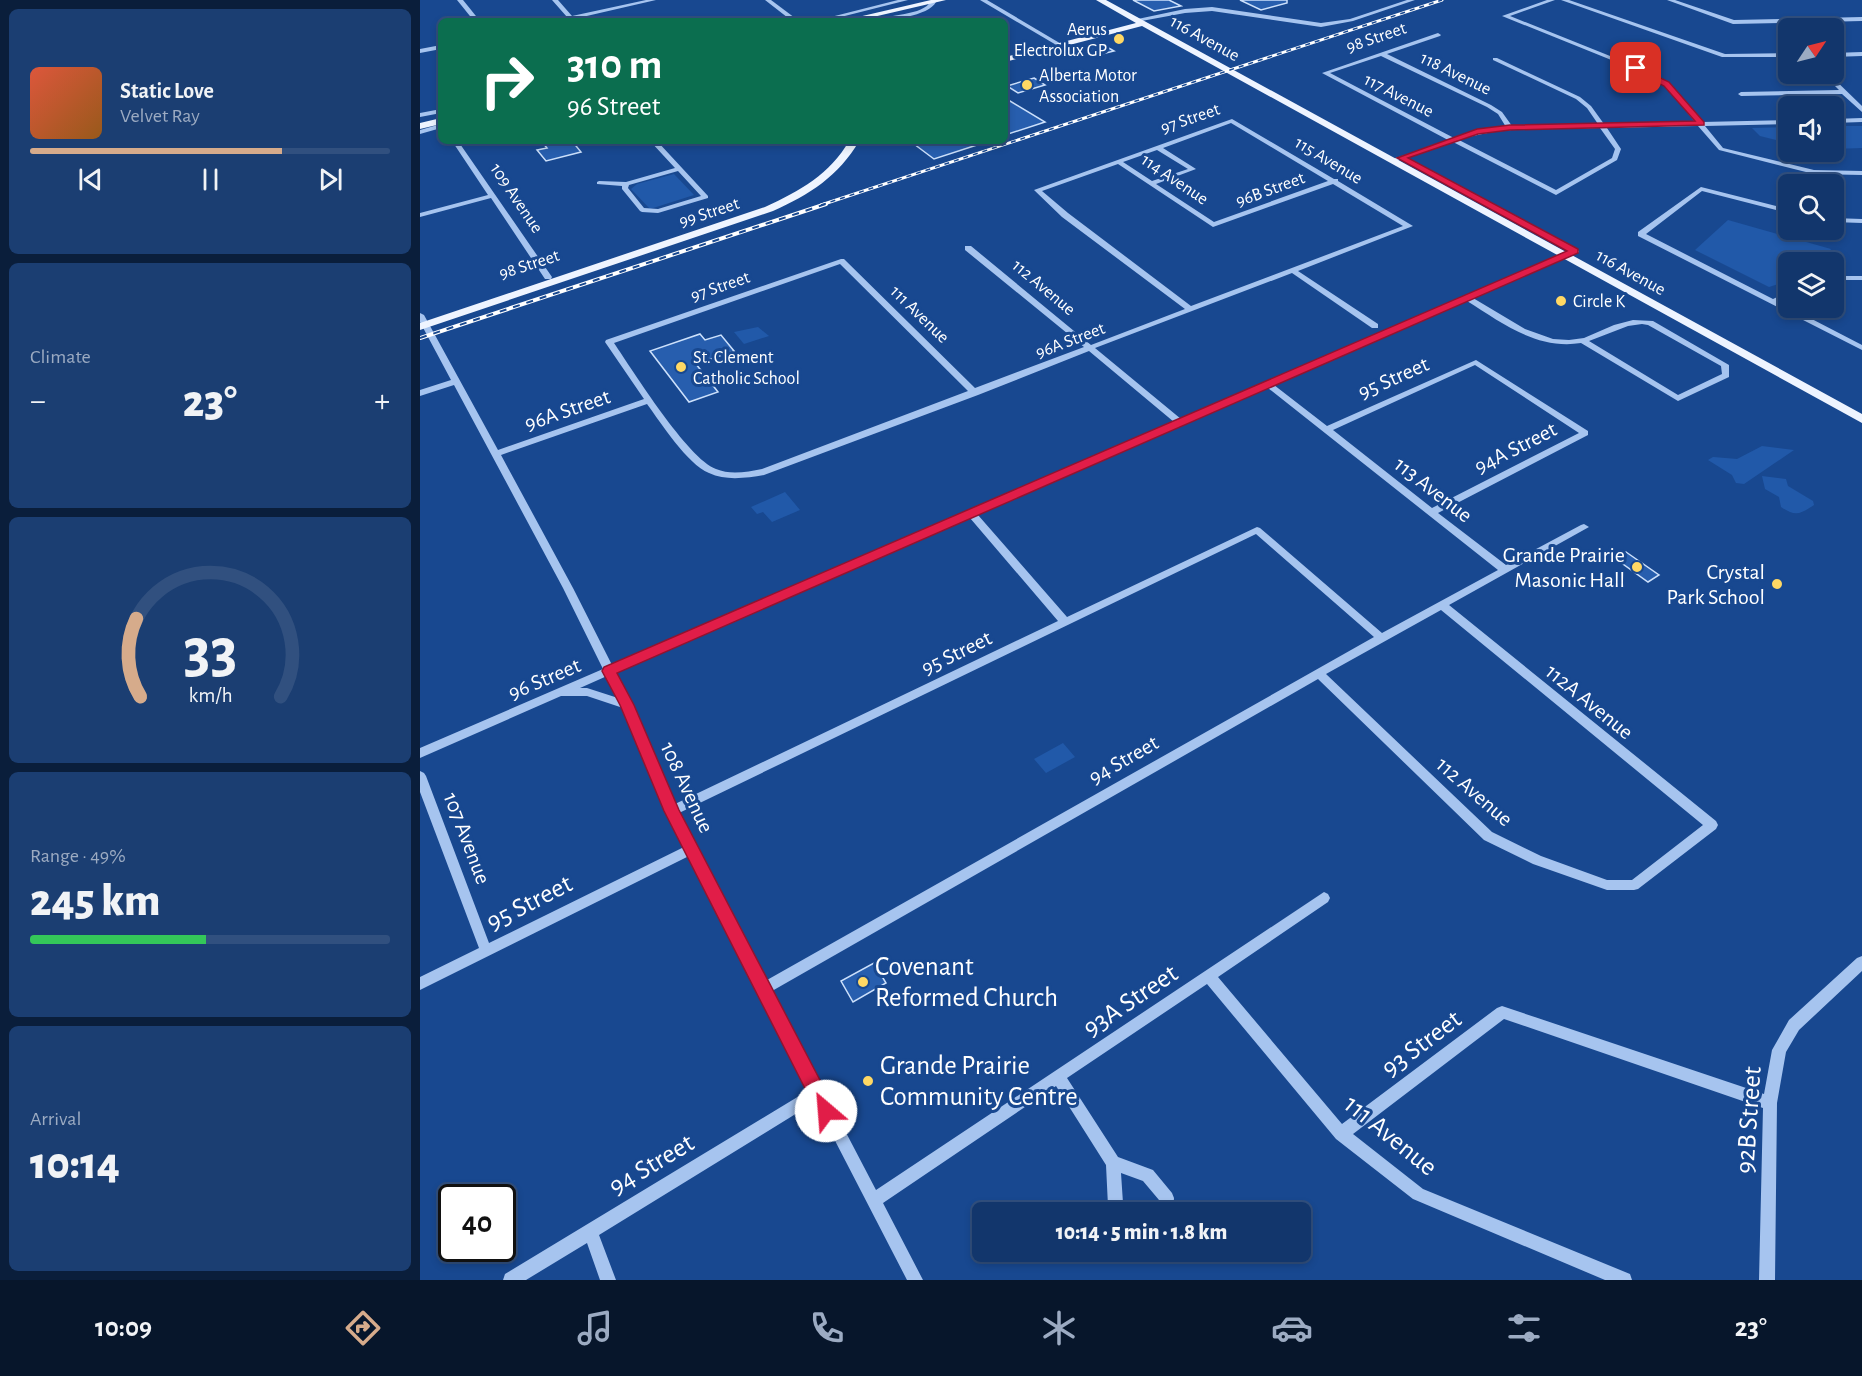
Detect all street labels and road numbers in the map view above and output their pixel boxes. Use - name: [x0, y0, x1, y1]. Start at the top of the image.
- street label: 116 Avenue: [1167, 13, 1242, 65]
- street label: 98 Street: [1344, 19, 1409, 57]
- street label: 118 Avenue: [1417, 49, 1494, 99]
- street label: 117 Avenue: [1361, 71, 1436, 121]
- street label: 97 Street: [1158, 100, 1222, 137]
- street label: 115 Avenue: [1292, 134, 1365, 188]
- street label: 114 Avenue: [1138, 151, 1211, 209]
- street label: 109 Avenue: [486, 161, 546, 237]
- street label: 96B Street: [1233, 169, 1307, 211]
- street label: 99 Street: [677, 195, 742, 231]
- street label: 98 Street: [497, 247, 562, 283]
- street label: 116 Avenue: [1593, 247, 1668, 299]
- street label: 112 Avenue: [1008, 256, 1078, 319]
- street label: 97 Street: [688, 268, 752, 305]
- street label: 111 Avenue: [886, 283, 952, 347]
- street label: 96A Street: [1033, 319, 1108, 362]
- street label: 95 Street: [1355, 353, 1432, 403]
- street label: 96A Street: [522, 385, 613, 435]
- street label: 94A Street: [1471, 418, 1560, 478]
- street label: 113 Avenue: [1390, 453, 1476, 527]
- street label: 95 Street: [918, 627, 995, 679]
- street label: 96 Street: [505, 654, 584, 704]
- street label: 112A Avenue: [1541, 660, 1637, 744]
- street label: 94 Street: [1085, 731, 1162, 788]
- street label: 108 Avenue: [657, 739, 718, 836]
- street label: 112 Avenue: [1432, 753, 1517, 831]
- street label: 107 Avenue: [440, 790, 495, 887]
- street label: 95 Street: [482, 869, 577, 935]
- street label: 93A Street: [1078, 959, 1183, 1042]
- street label: 93 Street: [1377, 1005, 1466, 1082]
- street label: 92B Street: [1731, 1065, 1766, 1175]
- street label: 111 Avenue: [1339, 1090, 1442, 1181]
- street label: 94 Street: [604, 1129, 699, 1200]

